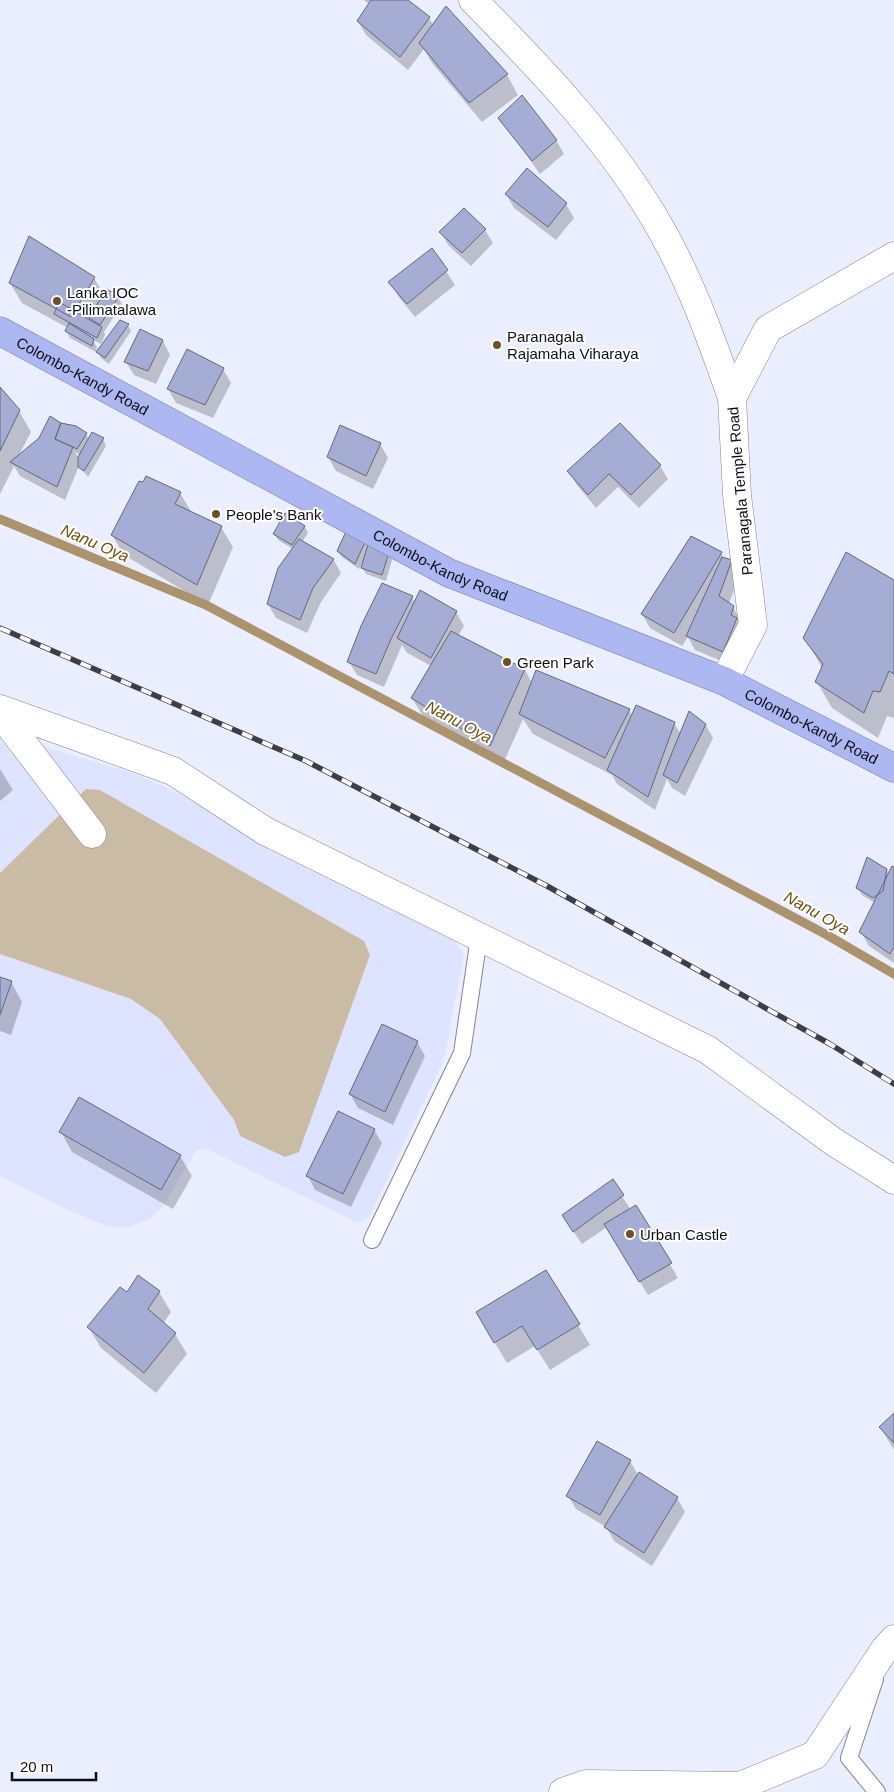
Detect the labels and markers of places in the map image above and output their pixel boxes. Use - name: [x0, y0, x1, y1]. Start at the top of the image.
- place label: Lanka IOC -Pilimatalawa: [67, 284, 157, 318]
- marker: Lanka IOC -Pilimatalawa: [51, 295, 63, 307]
- place label: Paranagala Rajamaha Viharaya: [507, 328, 639, 362]
- marker: Paranagala Rajamaha Viharaya: [491, 339, 503, 351]
- place label: People's Bank: [226, 506, 322, 523]
- marker: People's Bank: [210, 508, 222, 520]
- place label: Green Park: [517, 654, 594, 671]
- marker: Green Park: [501, 656, 513, 668]
- place label: Urban Castle: [640, 1226, 728, 1243]
- marker: Urban Castle: [624, 1228, 636, 1240]

